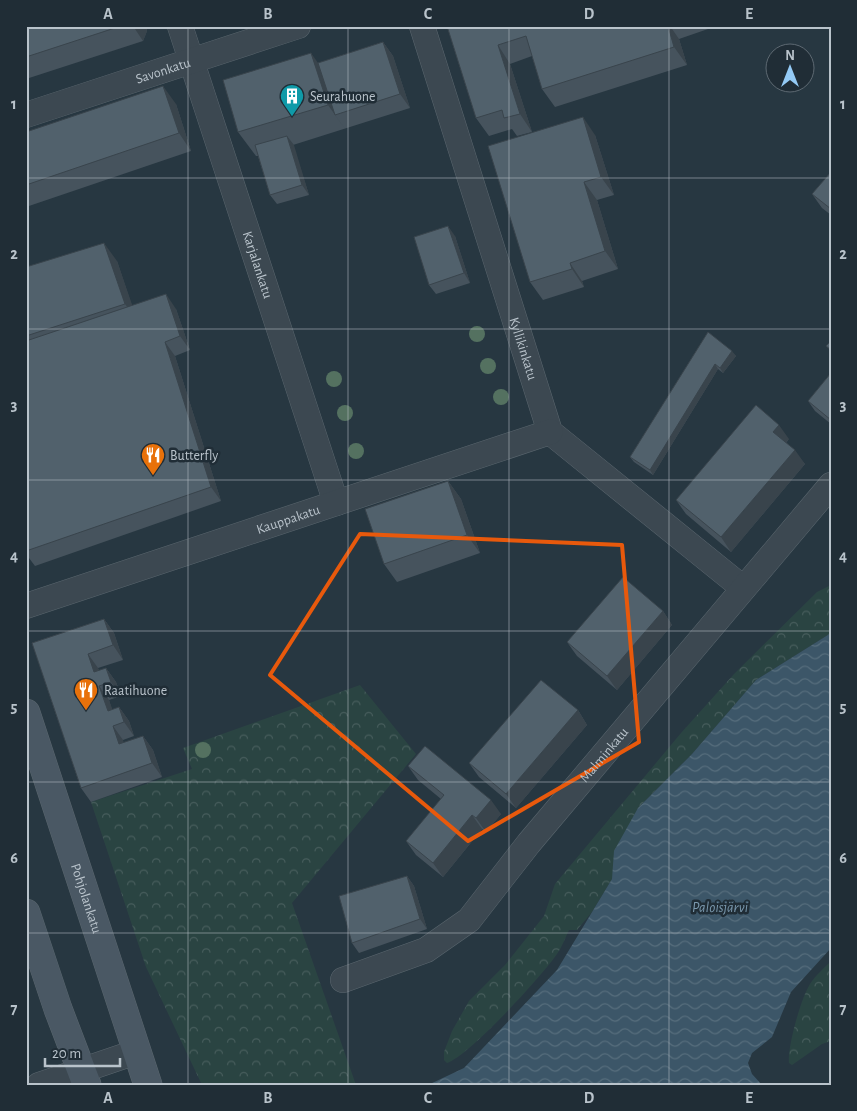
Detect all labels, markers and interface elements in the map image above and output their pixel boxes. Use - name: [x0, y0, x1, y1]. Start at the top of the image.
- text: A: [103, 6, 113, 22]
- text: B: [263, 6, 273, 22]
- text: C: [424, 6, 433, 22]
- text: D: [584, 6, 595, 22]
- text: E: [745, 6, 753, 22]
- north arrow: [764, 42, 814, 92]
- text: N: [785, 49, 795, 63]
- street label: Savonkatu: [134, 56, 192, 87]
- building icon: Seurahuone: [279, 83, 305, 117]
- place label: Seurahuone: [310, 90, 375, 104]
- text: 1: [11, 96, 17, 112]
- text: 1: [840, 96, 846, 112]
- street label: Karjalankatu: [240, 230, 275, 300]
- text: 2: [10, 246, 18, 262]
- text: 2: [839, 246, 847, 262]
- street label: Kyllikinkatu: [506, 316, 539, 382]
- text: 3: [11, 397, 18, 413]
- text: 3: [840, 397, 847, 413]
- restaurant icon: Butterfly: [140, 442, 166, 476]
- place label: Butterfly: [170, 449, 218, 463]
- street label: Kauppakatu: [255, 503, 322, 537]
- text: 4: [10, 548, 18, 564]
- text: 4: [839, 548, 847, 564]
- restaurant icon: Raatihuone: [73, 677, 99, 711]
- place label: Raatihuone: [104, 684, 167, 698]
- text: 5: [11, 699, 18, 715]
- text: 5: [840, 699, 847, 715]
- street label: Malminkatu: [577, 725, 631, 785]
- text: 6: [10, 850, 18, 866]
- text: 6: [839, 850, 847, 866]
- street label: Pohjolankatu: [68, 862, 104, 935]
- water label: Paloisjärvi: [692, 900, 748, 915]
- text: 7: [11, 1001, 18, 1017]
- text: 7: [840, 1001, 847, 1017]
- scale bar: [45, 1036, 120, 1068]
- text: 20 m: [52, 1046, 81, 1061]
- text: A: [103, 1090, 113, 1106]
- text: B: [263, 1090, 273, 1106]
- text: C: [424, 1090, 433, 1106]
- text: D: [584, 1090, 595, 1106]
- text: E: [745, 1090, 753, 1106]

